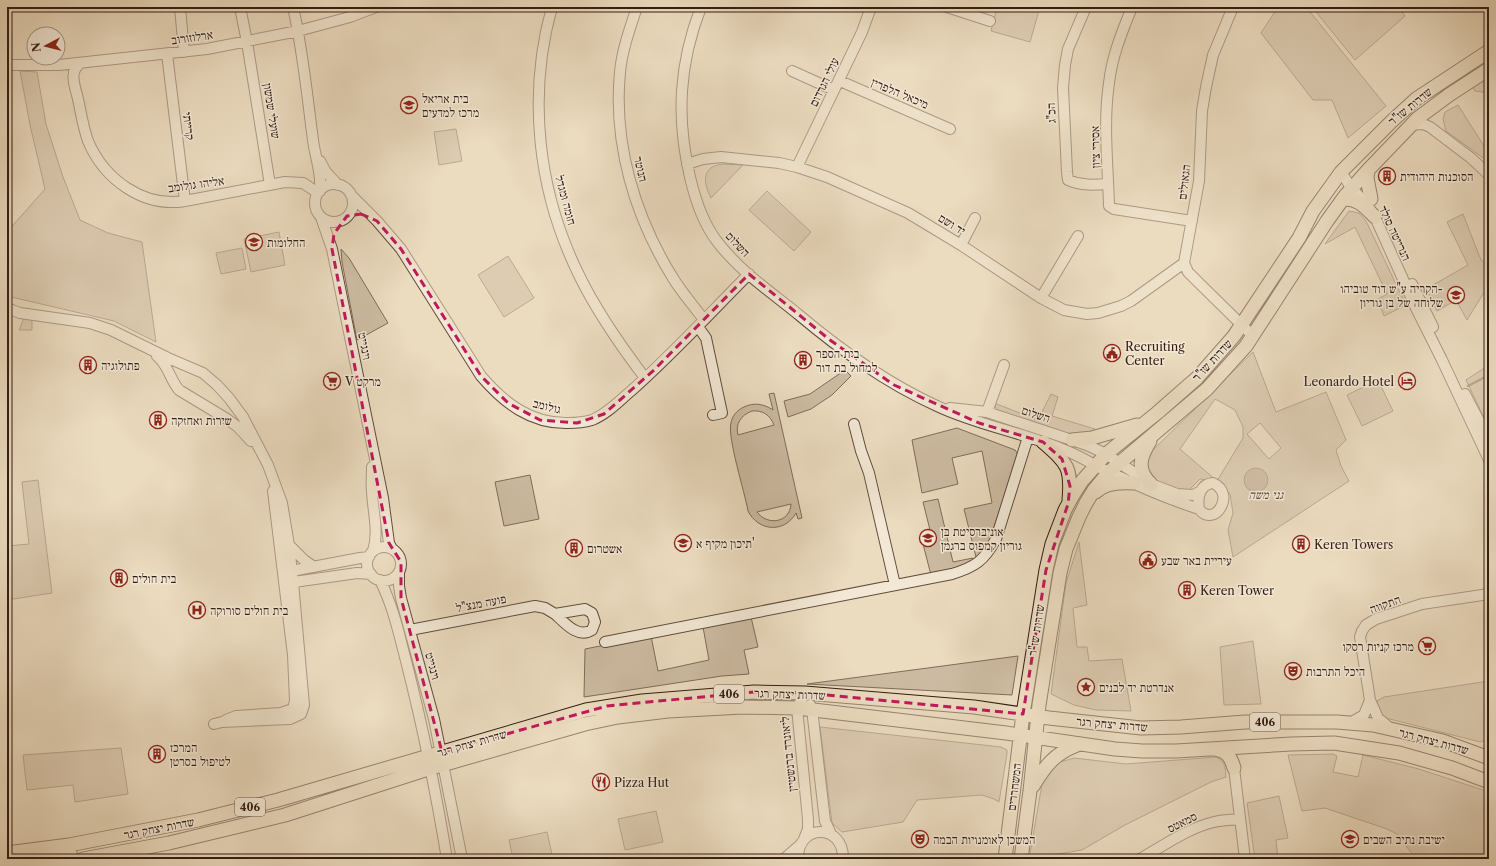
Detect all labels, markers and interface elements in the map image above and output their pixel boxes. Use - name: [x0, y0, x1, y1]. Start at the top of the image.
- north arrow: [26, 26, 66, 66]
- street label: ארלוזורוב: [170, 27, 214, 47]
- text: N: [28, 41, 44, 53]
- street label: עולי הגרדום: [806, 55, 842, 109]
- street label: מיכאל הלפרין: [869, 74, 931, 112]
- street label: שועלי שמשון: [260, 82, 284, 140]
- street label: שדרות שז"ר: [1385, 84, 1435, 128]
- place label: בית אריאל מרכז למדעים: [422, 91, 479, 120]
- school or university icon: בית אריאל מרכז למדעים: [399, 95, 419, 115]
- street label: הכ"ג: [1043, 102, 1059, 124]
- street label: קרייתי: [180, 111, 198, 141]
- street label: אסירי ציון: [1087, 126, 1103, 168]
- street label: הנוטר: [631, 155, 651, 183]
- street label: הגאולים: [1174, 163, 1194, 201]
- building icon: הסוכנות היהודית: [1377, 166, 1397, 186]
- place label: הסוכנות היהודית: [1400, 169, 1473, 184]
- street label: אליהו גולומב: [167, 173, 225, 195]
- street label: חומה ומגדל: [552, 173, 580, 227]
- street label: הנרייטה סולד: [1376, 203, 1414, 263]
- street label: יד ושם: [936, 210, 968, 238]
- street label: השלום: [723, 228, 753, 260]
- school or university icon: החלומות: [244, 232, 264, 252]
- place label: החלומות: [267, 235, 305, 250]
- place label: הקריה ע"ש דוד טוביהו- שלוחה של בן גוריון: [1340, 281, 1443, 310]
- school or university icon: הקריה ע"ש דוד טוביהו- שלוחה של בן גוריון: [1446, 285, 1466, 305]
- street label: וינגייט: [355, 331, 375, 361]
- street label: שדרות שז"ר: [1189, 336, 1235, 384]
- place label: Recruiting Center: [1125, 339, 1185, 368]
- public building icon: Recruiting Center: [1102, 343, 1122, 363]
- place label: בית הספר למחול בת דור: [816, 346, 877, 375]
- building icon: בית הספר למחול בת דור: [793, 350, 813, 370]
- building icon: פתולוגיה: [78, 355, 98, 375]
- place label: פתולוגיה: [101, 358, 140, 373]
- supermarket icon: V מרקט: [322, 371, 342, 391]
- hotel icon: Leonardo Hotel: [1397, 371, 1417, 391]
- place label: V מרקט: [344, 374, 381, 389]
- place label: Leonardo Hotel: [1304, 374, 1394, 389]
- street label: גולומב: [531, 395, 563, 417]
- street label: השלום: [1020, 402, 1052, 426]
- building icon: שירות ואחזקה: [148, 410, 168, 430]
- place label: שירות ואחזקה: [171, 413, 232, 428]
- park label: גני משה: [1249, 487, 1284, 502]
- place label: אוניברסיטת בן גוריון קמפוס ברגמן: [941, 524, 1022, 553]
- school or university icon: אוניברסיטת בן גוריון קמפוס ברגמן: [918, 528, 938, 548]
- school or university icon: תיכון מקיף א': [673, 533, 693, 553]
- building icon: Keren Towers: [1291, 534, 1311, 554]
- place label: תיכון מקיף א': [696, 536, 755, 551]
- place label: Keren Towers: [1314, 537, 1393, 552]
- building icon: אשטרום: [564, 538, 584, 558]
- place label: אשטרום: [587, 541, 622, 556]
- public building icon: עיריית באר שבע: [1138, 550, 1158, 570]
- place label: עיריית באר שבע: [1161, 553, 1232, 568]
- building icon: בית חולים: [109, 568, 129, 588]
- place label: בית חולים: [132, 571, 177, 586]
- building icon: Keren Tower: [1177, 580, 1197, 600]
- place label: Keren Tower: [1200, 583, 1274, 598]
- street label: פועה מנצ"ל: [455, 591, 507, 615]
- street label: התקווה: [1367, 591, 1403, 617]
- hospital icon: בית חולים סורוקה: [187, 600, 207, 620]
- place label: בית חולים סורוקה: [210, 603, 289, 618]
- street label: שדרות שז"ר: [1025, 603, 1047, 657]
- supermarket icon: מרכז קניות רסקו: [1417, 636, 1437, 656]
- place label: מרכז קניות רסקו: [1342, 639, 1414, 654]
- street label: וינגייט: [422, 651, 444, 681]
- theatre icon: היכל התרבות: [1283, 661, 1303, 681]
- place label: היכל התרבות: [1306, 664, 1365, 679]
- place icon: אנדרטת יד לבנים: [1076, 677, 1096, 697]
- place label: אנדרטת יד לבנים: [1099, 680, 1174, 695]
- road number: 406: [714, 685, 744, 703]
- street label: שדרות יצחק רגר: [754, 685, 826, 703]
- street label: שדרות יצחק רגר: [1076, 713, 1148, 735]
- road number: 406: [1250, 713, 1280, 731]
- street label: ליאונרד ברנשטיין: [777, 716, 799, 792]
- street label: שדרות יצחק רגר: [1398, 724, 1470, 758]
- street label: שדרות יצחק רגר: [436, 726, 508, 760]
- place label: המרכז לטיפול בסרטן: [170, 740, 231, 769]
- building icon: המרכז לטיפול בסרטן: [147, 744, 167, 764]
- street label: המשחררים: [1004, 762, 1024, 812]
- restaurant icon: Pizza Hut: [591, 772, 611, 792]
- place label: Pizza Hut: [614, 775, 670, 790]
- road number: 406: [235, 798, 265, 816]
- street label: סמאטס: [1165, 808, 1199, 836]
- street label: שדרות יצחק רגר: [122, 814, 196, 842]
- theatre icon: המשכן לאומנויות הבמה: [910, 829, 930, 849]
- school or university icon: ישיבת נתיב השבים: [1340, 829, 1360, 849]
- place label: המשכן לאומנויות הבמה: [933, 832, 1035, 847]
- place label: ישיבת נתיב השבים: [1363, 832, 1445, 847]

